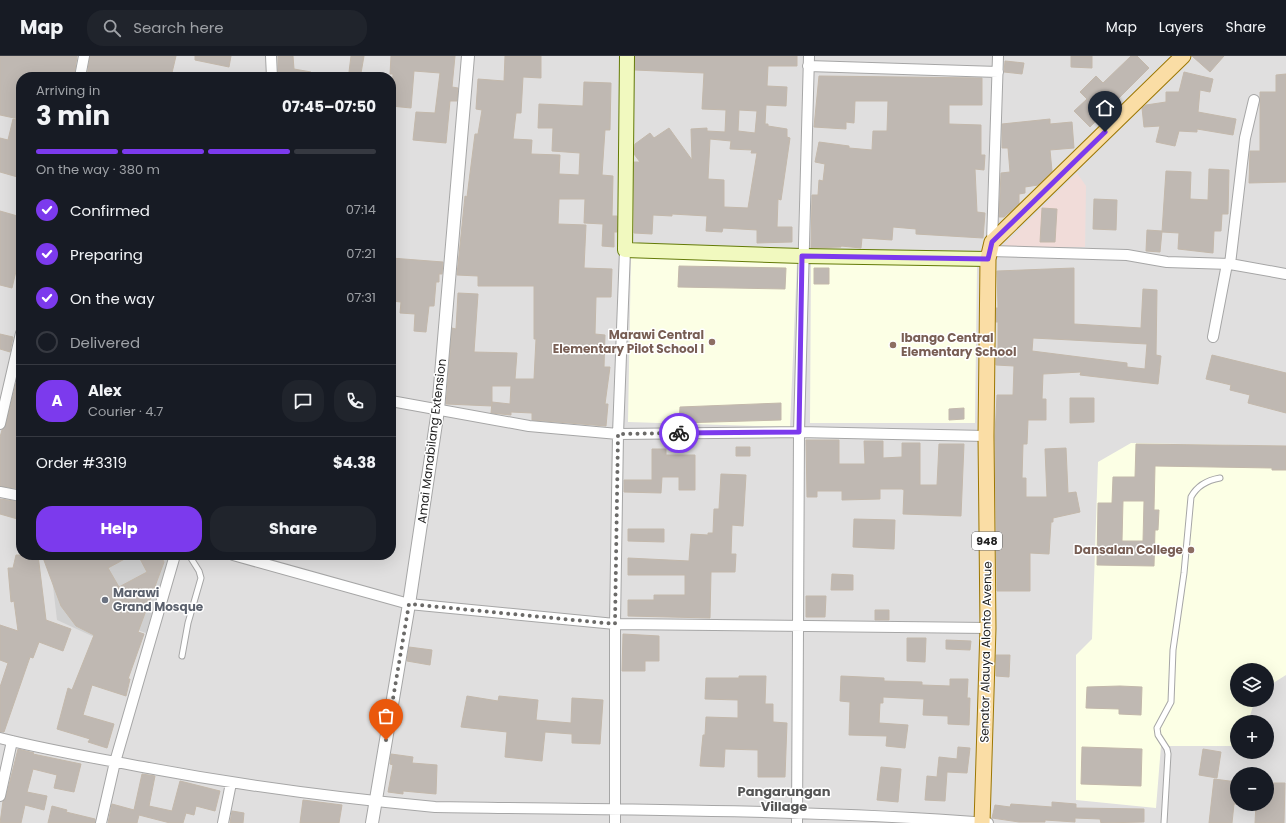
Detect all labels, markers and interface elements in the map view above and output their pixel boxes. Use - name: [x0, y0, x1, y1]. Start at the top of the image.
- search box: [87, 10, 367, 46]
- text: Map: [20, 14, 63, 41]
- icon: search: [101, 17, 123, 39]
- text: Search here: [133, 17, 224, 38]
- text: Map: [1106, 17, 1137, 37]
- text: Layers: [1159, 17, 1203, 37]
- text: Share: [1225, 17, 1266, 37]
- text: Arriving in: [36, 81, 100, 100]
- pin: [1088, 91, 1122, 132]
- text: 07:45–07:50: [282, 96, 376, 117]
- icon: home: [1094, 97, 1116, 119]
- text: 3 min: [36, 98, 110, 134]
- text: On the way · 380 m: [36, 160, 160, 179]
- icon: check: [36, 199, 58, 221]
- text: Confirmed: [70, 200, 150, 221]
- text: 07:14: [346, 200, 376, 219]
- icon: check: [36, 243, 58, 265]
- text: Preparing: [70, 244, 143, 265]
- text: 07:21: [346, 244, 376, 263]
- icon: check: [36, 287, 58, 309]
- text: On the way: [70, 288, 155, 309]
- text: 07:31: [346, 288, 376, 307]
- place label: Marawi Central Elementary Pilot School I: [553, 326, 704, 357]
- place label: Ibango Central Elementary School: [901, 329, 1016, 360]
- text: Delivered: [70, 332, 140, 353]
- marker: Marawi Central Elementary Pilot School I: [707, 337, 717, 347]
- marker: Ibango Central Elementary School: [888, 340, 898, 350]
- street label: Amai Manabilang Extension: [413, 357, 450, 524]
- text: Alex: [88, 380, 122, 401]
- button: chat: [282, 380, 324, 422]
- button: phone: [334, 380, 376, 422]
- text: A: [51, 390, 63, 411]
- text: Courier · 4.7: [88, 402, 163, 421]
- courier: [659, 413, 699, 453]
- icon: bike: [668, 422, 690, 444]
- text: Order #3319: [36, 452, 127, 473]
- text: $4.38: [333, 452, 376, 473]
- button: Help: [36, 506, 202, 552]
- button: Share: [210, 506, 376, 552]
- road number: 948: [972, 532, 1002, 550]
- place label: Dansalan College: [1074, 541, 1184, 558]
- marker: Dansalan College: [1186, 545, 1196, 555]
- street label: Senator Alauya Alonto Avenue: [975, 561, 996, 743]
- place label: Marawi Grand Mosque: [113, 584, 204, 615]
- marker: Marawi Grand Mosque: [100, 595, 110, 605]
- map controls: [1230, 663, 1274, 811]
- button: layers: [1230, 663, 1274, 707]
- pin: [369, 699, 403, 740]
- icon: bag: [375, 705, 397, 727]
- button: +: [1230, 715, 1274, 759]
- button: −: [1230, 767, 1274, 811]
- district label: Pangarungan Village: [738, 782, 831, 816]

